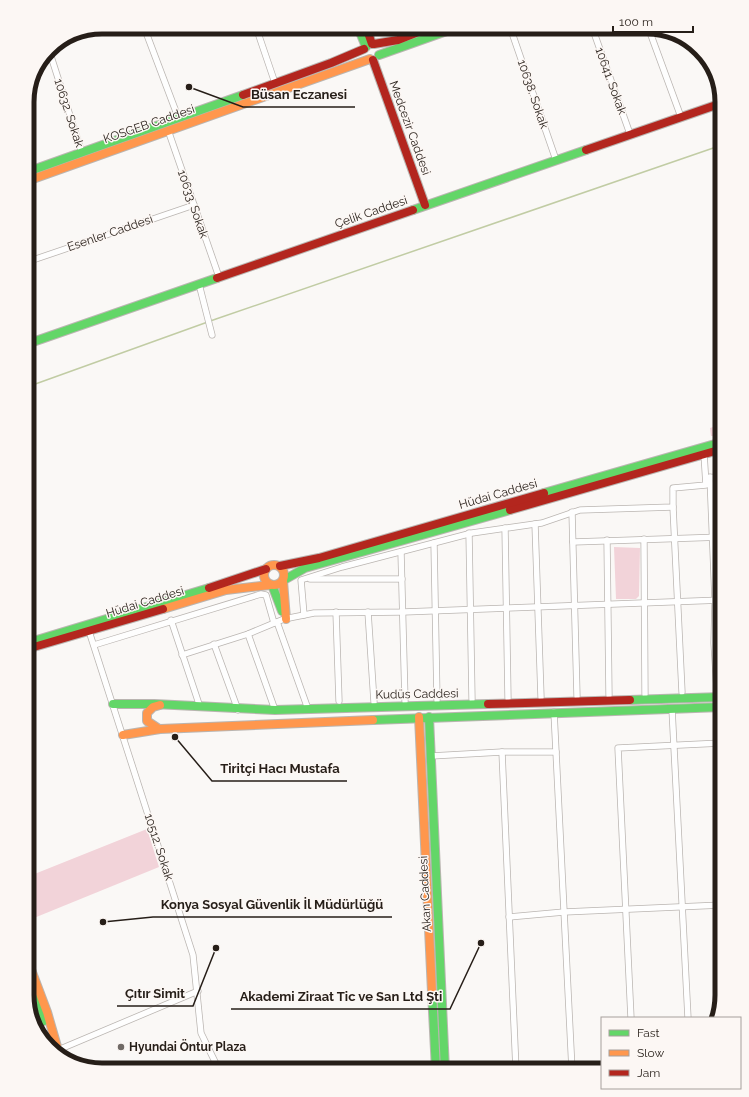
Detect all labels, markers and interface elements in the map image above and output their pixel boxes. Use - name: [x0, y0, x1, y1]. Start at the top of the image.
- scale bar: [613, 8, 693, 34]
- text: 100 m: [619, 15, 653, 29]
- street label: 10641. Sokak: [592, 46, 630, 117]
- street label: 10638. Sokak: [515, 58, 552, 131]
- street label: 10632. Sokak: [51, 77, 87, 150]
- street label: Medcezir Caddesi: [386, 79, 434, 177]
- callout: Büsan Eczanesi: [243, 82, 355, 107]
- text: Büsan Eczanesi: [251, 87, 347, 102]
- street label: KOSGEB Caddesi: [101, 102, 197, 146]
- street label: 10633. Sokak: [175, 168, 211, 241]
- street label: Çelik Caddesi: [333, 193, 409, 231]
- street label: Esenler Caddesi: [65, 212, 155, 254]
- street label: Hüdai Caddesi: [457, 476, 539, 512]
- street label: Hüdai Caddesi: [104, 583, 186, 621]
- street label: Kudüs Caddesi: [375, 686, 459, 702]
- callout: Tiritçi Hacı Mustafa: [212, 756, 347, 781]
- text: Tiritçi Hacı Mustafa: [220, 761, 340, 776]
- street label: 10512. Sokak: [142, 812, 177, 883]
- street label: Akan Caddesi: [416, 856, 434, 932]
- callout: Konya Sosyal Güvenlik İl Müdürlüğü: [153, 892, 392, 917]
- text: Konya Sosyal Güvenlik İl Müdürlüğü: [161, 897, 383, 912]
- callout: Çıtır Simit: [117, 981, 193, 1006]
- callout: Akademi Ziraat Tic ve San Ltd Şti: [231, 984, 450, 1009]
- text: Çıtır Simit: [125, 986, 185, 1001]
- text: Akademi Ziraat Tic ve San Ltd Şti: [240, 989, 442, 1004]
- legend: [601, 1017, 741, 1089]
- text: Fast: [637, 1026, 660, 1040]
- place label: Hyundai Öntur Plaza: [129, 1039, 246, 1054]
- marker: Hyundai Öntur Plaza: [116, 1042, 126, 1052]
- text: Slow: [637, 1046, 664, 1060]
- text: Jam: [637, 1066, 660, 1080]

